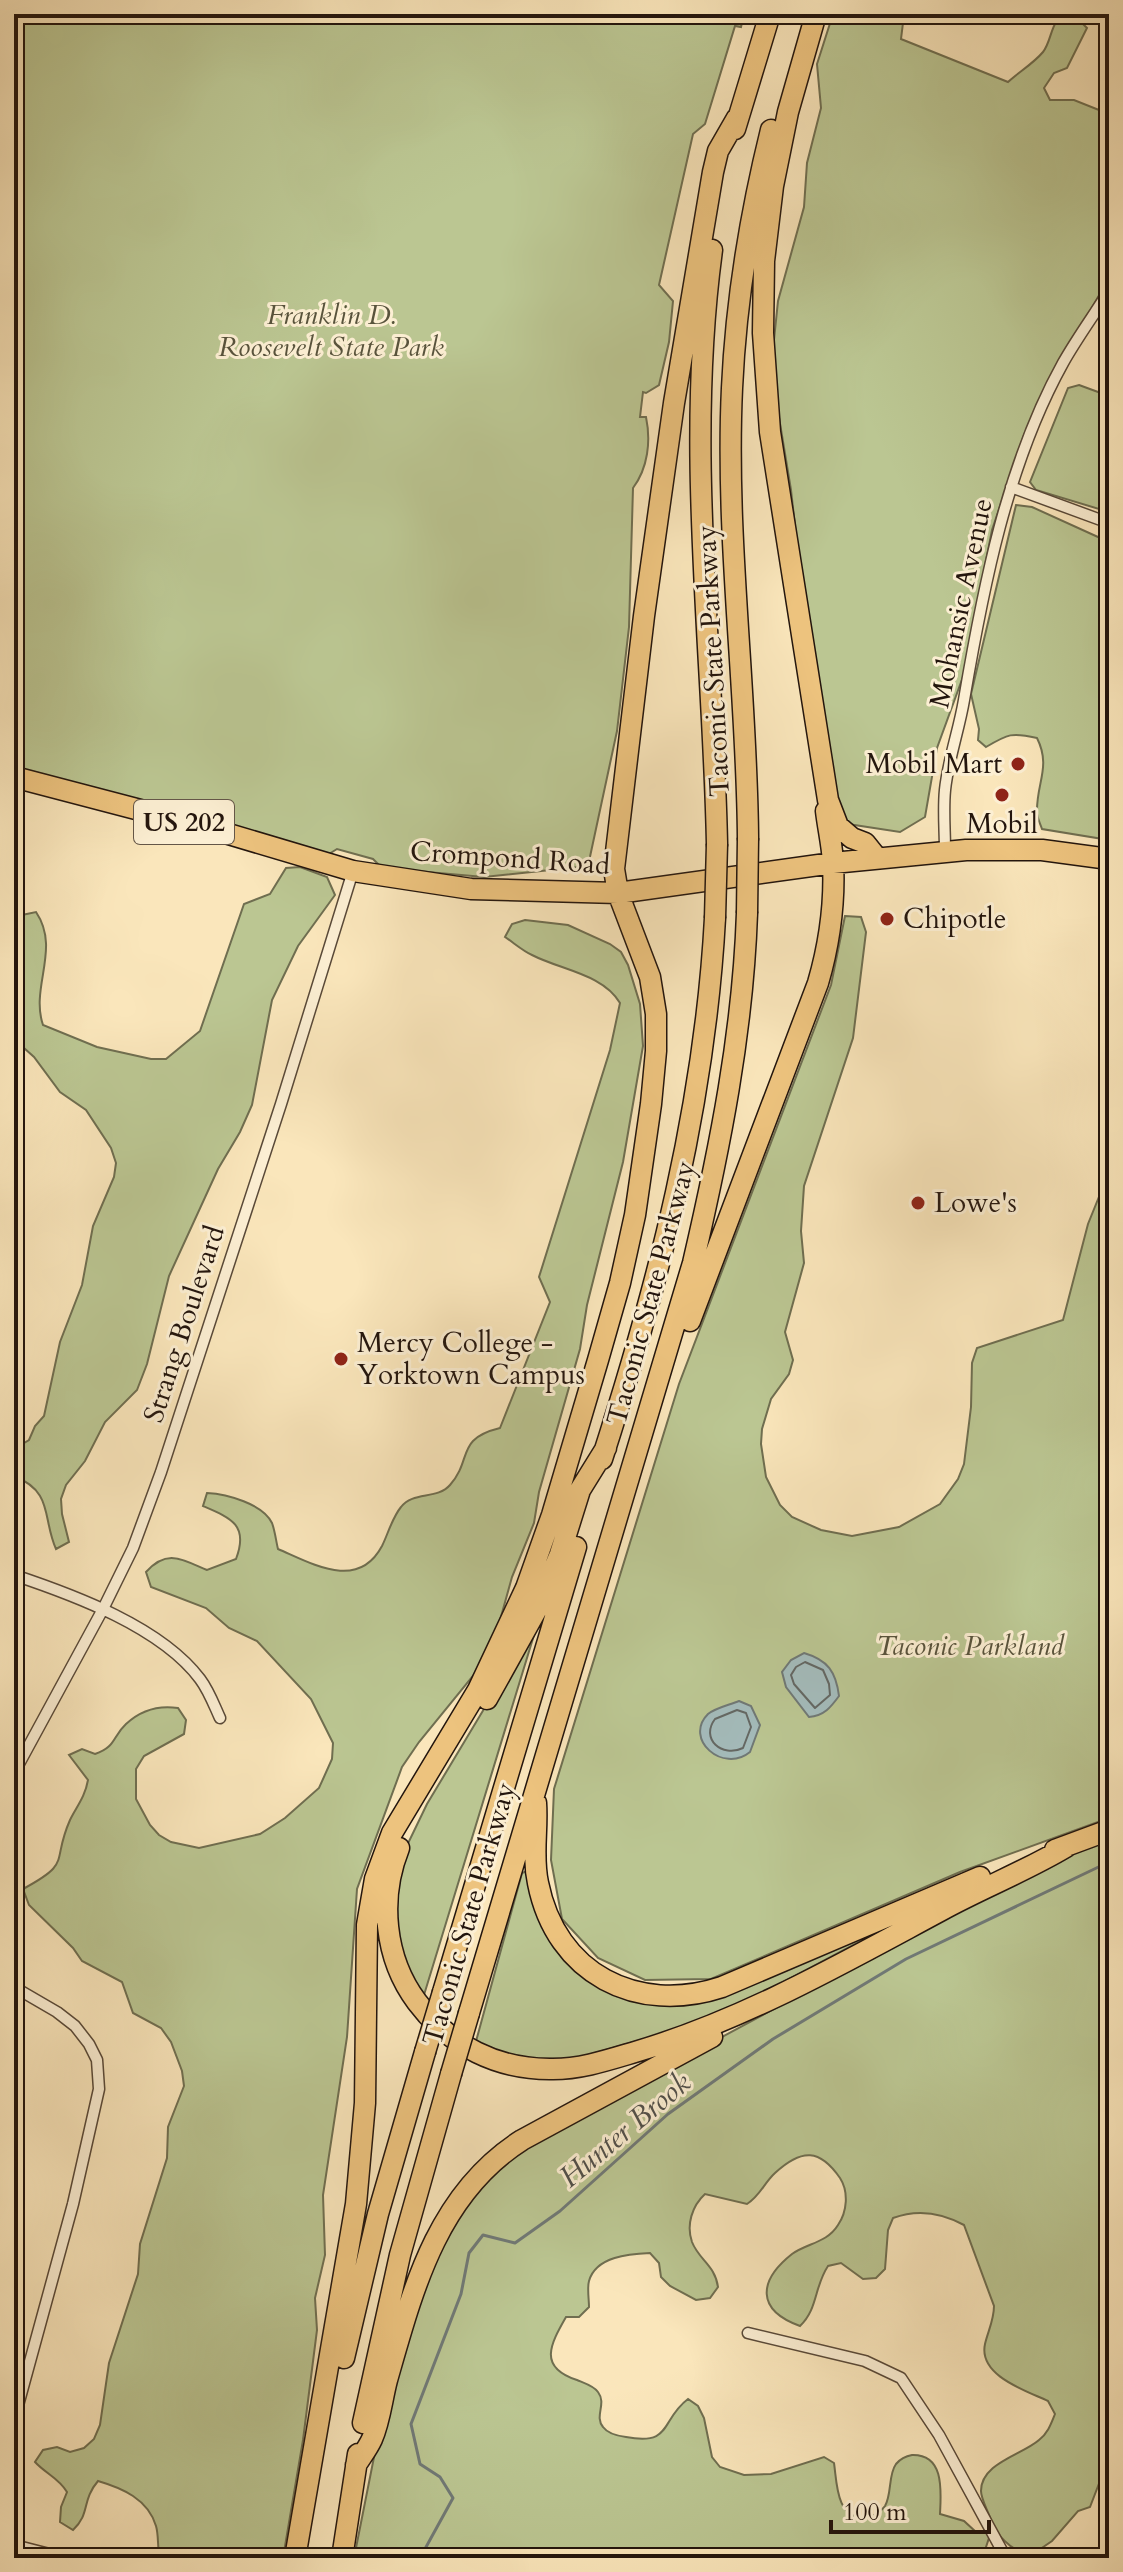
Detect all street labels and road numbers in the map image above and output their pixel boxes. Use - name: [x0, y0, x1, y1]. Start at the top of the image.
- street label: Mohansic Avenue: [920, 495, 1002, 711]
- street label: Taconic State Parkway: [687, 524, 739, 798]
- road number: US 202: [134, 800, 234, 844]
- street label: Crompond Road: [409, 832, 611, 884]
- street label: Taconic State Parkway: [597, 1157, 705, 1429]
- street label: Strang Boulevard: [134, 1221, 234, 1427]
- street label: Taconic State Parkway: [413, 1778, 525, 2050]

